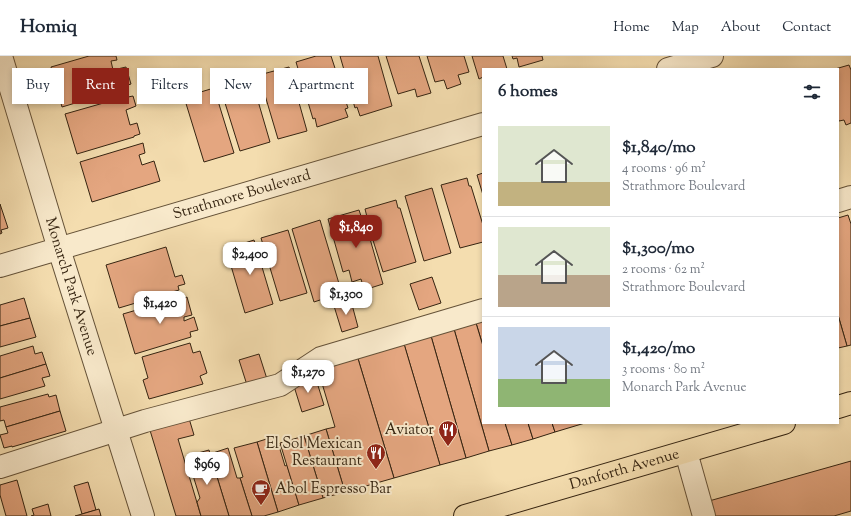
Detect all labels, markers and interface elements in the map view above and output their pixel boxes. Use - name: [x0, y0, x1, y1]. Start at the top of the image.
- text: Homiq: [20, 14, 77, 41]
- text: Home: [613, 18, 650, 38]
- text: Map: [672, 18, 699, 38]
- text: About: [721, 18, 760, 38]
- text: Contact: [782, 18, 831, 38]
- chip: Buy: [12, 68, 64, 104]
- chip: Rent: [72, 68, 129, 104]
- chip: Filters: [137, 68, 202, 104]
- chip: New: [210, 68, 266, 104]
- chip: Apartment: [274, 68, 368, 104]
- text: 6 homes: [498, 80, 558, 104]
- icon: filters: [801, 81, 823, 103]
- text: $1,840/mo: [622, 136, 696, 160]
- icon: home: [530, 142, 578, 190]
- text: 4 rooms · 96 m²: [622, 160, 706, 178]
- street label: Strathmore Boulevard: [170, 165, 314, 225]
- text: Strathmore Boulevard: [622, 178, 745, 196]
- street label: Monarch Park Avenue: [40, 215, 102, 358]
- pin: $1,840: [323, 215, 389, 249]
- text: $1,840: [339, 219, 373, 237]
- text: $1,300/mo: [622, 237, 695, 261]
- pin: $2,400: [217, 242, 283, 276]
- icon: home: [530, 243, 578, 291]
- text: $2,400: [232, 246, 268, 264]
- text: 2 rooms · 62 m²: [622, 261, 705, 279]
- text: Strathmore Boulevard: [622, 279, 745, 297]
- pin: $1,300: [313, 282, 379, 316]
- text: $1,300: [329, 286, 363, 304]
- pin: $1,420: [127, 291, 193, 325]
- text: $1,420: [143, 295, 177, 313]
- text: $1,420/mo: [622, 337, 695, 361]
- icon: home: [530, 343, 578, 391]
- pin: $1,270: [275, 360, 341, 394]
- text: 3 rooms · 80 m²: [622, 361, 705, 379]
- text: $1,270: [291, 364, 325, 382]
- text: Monarch Park Avenue: [622, 379, 747, 397]
- restaurant icon: Aviator: [437, 419, 459, 447]
- place label: Aviator: [385, 420, 434, 441]
- place label: El Sol Mexican Restaurant: [266, 434, 362, 472]
- restaurant icon: El Sol Mexican Restaurant: [365, 442, 387, 470]
- street label: Danforth Avenue: [567, 444, 682, 496]
- pin: $969: [183, 452, 231, 486]
- text: $969: [194, 456, 220, 474]
- cafe icon: Abol Espresso Bar: [250, 478, 272, 506]
- place label: Abol Espresso Bar: [275, 479, 392, 500]

